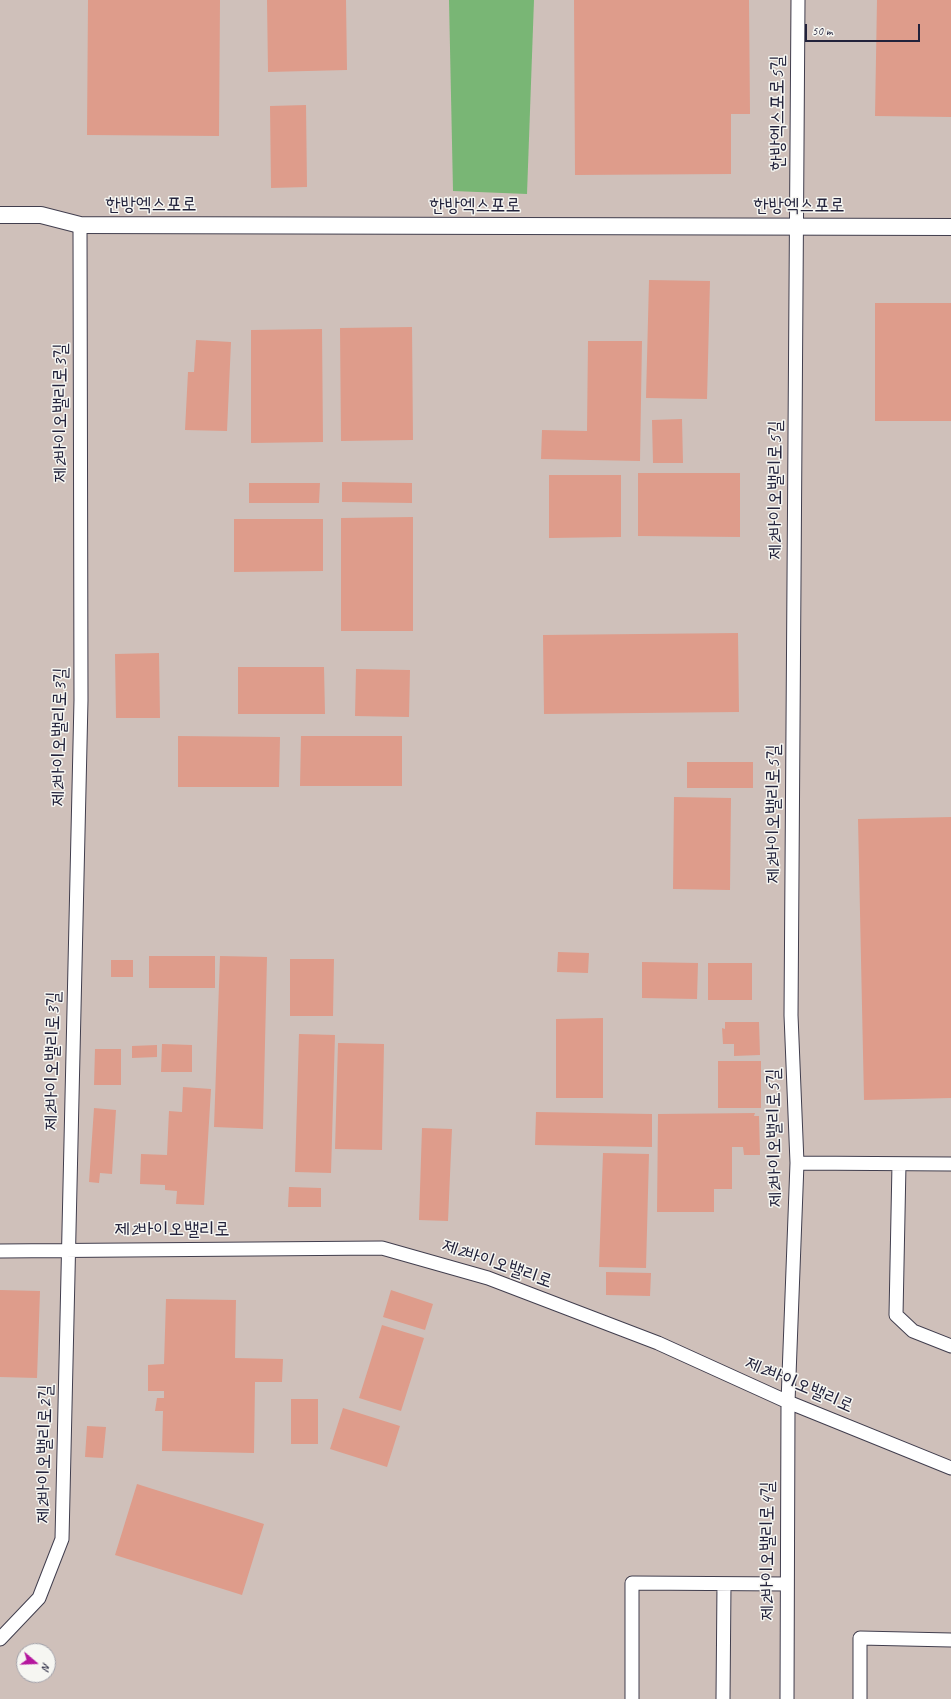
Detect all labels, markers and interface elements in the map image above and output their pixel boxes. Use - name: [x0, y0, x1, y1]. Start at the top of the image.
- scale bar: [807, 16, 922, 42]
- text: 50 m: [812, 23, 832, 39]
- street label: 한방엑스포로5길: [767, 55, 789, 171]
- street label: 한방엑스포로: [105, 194, 197, 216]
- street label: 한방엑스포로: [429, 195, 521, 217]
- street label: 한방엑스포로: [753, 195, 845, 217]
- street label: 제2바이오밸리로3길: [50, 343, 72, 483]
- street label: 제2바이오밸리로5길: [765, 420, 787, 560]
- street label: 제2바이오밸리로3길: [47, 667, 73, 807]
- street label: 제2바이오밸리로5길: [763, 744, 785, 884]
- street label: 제2바이오밸리로3길: [40, 991, 66, 1131]
- street label: 제2바이오밸리로5길: [762, 1068, 788, 1208]
- street label: 제2바이오밸리로: [114, 1219, 230, 1241]
- street label: 제2바이오밸리로: [439, 1234, 555, 1294]
- street label: 제2바이오밸리로: [741, 1352, 857, 1418]
- street label: 제2바이오밸리로2길: [32, 1384, 58, 1524]
- street label: 제2바이오밸리로4길: [757, 1481, 779, 1621]
- north arrow: [16, 1643, 56, 1683]
- text: N: [39, 1661, 54, 1672]

